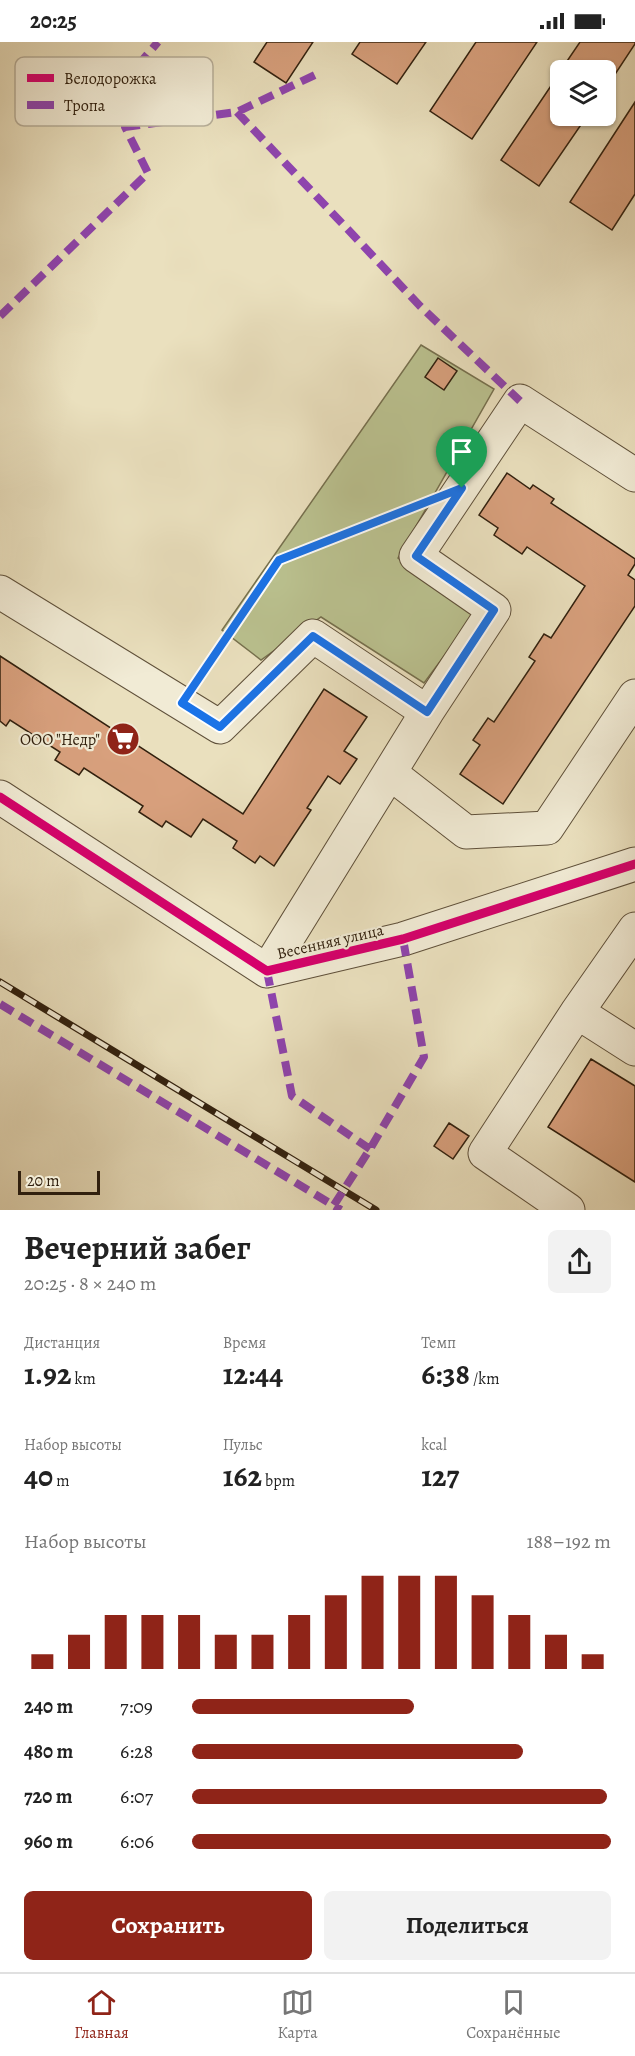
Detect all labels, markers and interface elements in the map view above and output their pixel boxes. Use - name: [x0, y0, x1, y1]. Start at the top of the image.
- text: 20:25: [30, 6, 77, 36]
- legend: [15, 57, 213, 126]
- map controls: [550, 60, 616, 126]
- button: layers: [550, 60, 616, 126]
- text: Велодорожка: [64, 68, 157, 90]
- text: Тропа: [64, 95, 106, 117]
- pin: [436, 426, 487, 488]
- icon: arrive: [445, 435, 478, 468]
- supermarket icon: ООО "Недр": [105, 721, 141, 757]
- place label: ООО "Недр": [20, 729, 100, 751]
- street label: Весенняя улица: [275, 919, 386, 965]
- scale bar: [18, 1168, 100, 1196]
- text: 20 m: [27, 1170, 60, 1192]
- text: Вечерний забег: [24, 1225, 251, 1270]
- button: share: [548, 1230, 611, 1293]
- text: 20:25 · 8 × 240 m: [24, 1270, 156, 1297]
- text: Дистанция: [24, 1332, 100, 1354]
- text: Время: [223, 1332, 266, 1354]
- text: Темп: [421, 1332, 456, 1354]
- text: 1.92: [24, 1354, 71, 1394]
- text: 12:44: [223, 1354, 283, 1394]
- text: 6:38: [421, 1354, 470, 1394]
- text: km: [71, 1368, 96, 1390]
- text: /km: [470, 1368, 499, 1390]
- text: Набор высоты: [24, 1434, 122, 1456]
- text: Пульс: [223, 1434, 263, 1456]
- text: kcal: [421, 1434, 447, 1456]
- text: 40: [24, 1456, 53, 1496]
- text: 162: [223, 1456, 262, 1496]
- text: 127: [421, 1456, 459, 1496]
- text: m: [53, 1470, 70, 1492]
- text: bpm: [262, 1470, 295, 1492]
- text: Набор высоты: [24, 1528, 147, 1555]
- text: 188–192 m: [527, 1528, 611, 1555]
- text: 240 m: [24, 1693, 73, 1720]
- text: 7:09: [120, 1693, 153, 1720]
- text: 480 m: [24, 1738, 73, 1765]
- text: 6:28: [120, 1738, 153, 1765]
- text: 720 m: [24, 1783, 73, 1810]
- text: 6:07: [120, 1783, 153, 1810]
- text: 960 m: [24, 1828, 73, 1855]
- text: 6:06: [120, 1828, 154, 1855]
- button: Сохранить: [24, 1891, 312, 1960]
- button: Поделиться: [324, 1891, 611, 1960]
- tab: Главная: [74, 1986, 129, 2044]
- tab: Карта: [277, 1986, 318, 2044]
- tab: Сохранённые: [466, 1986, 561, 2044]

